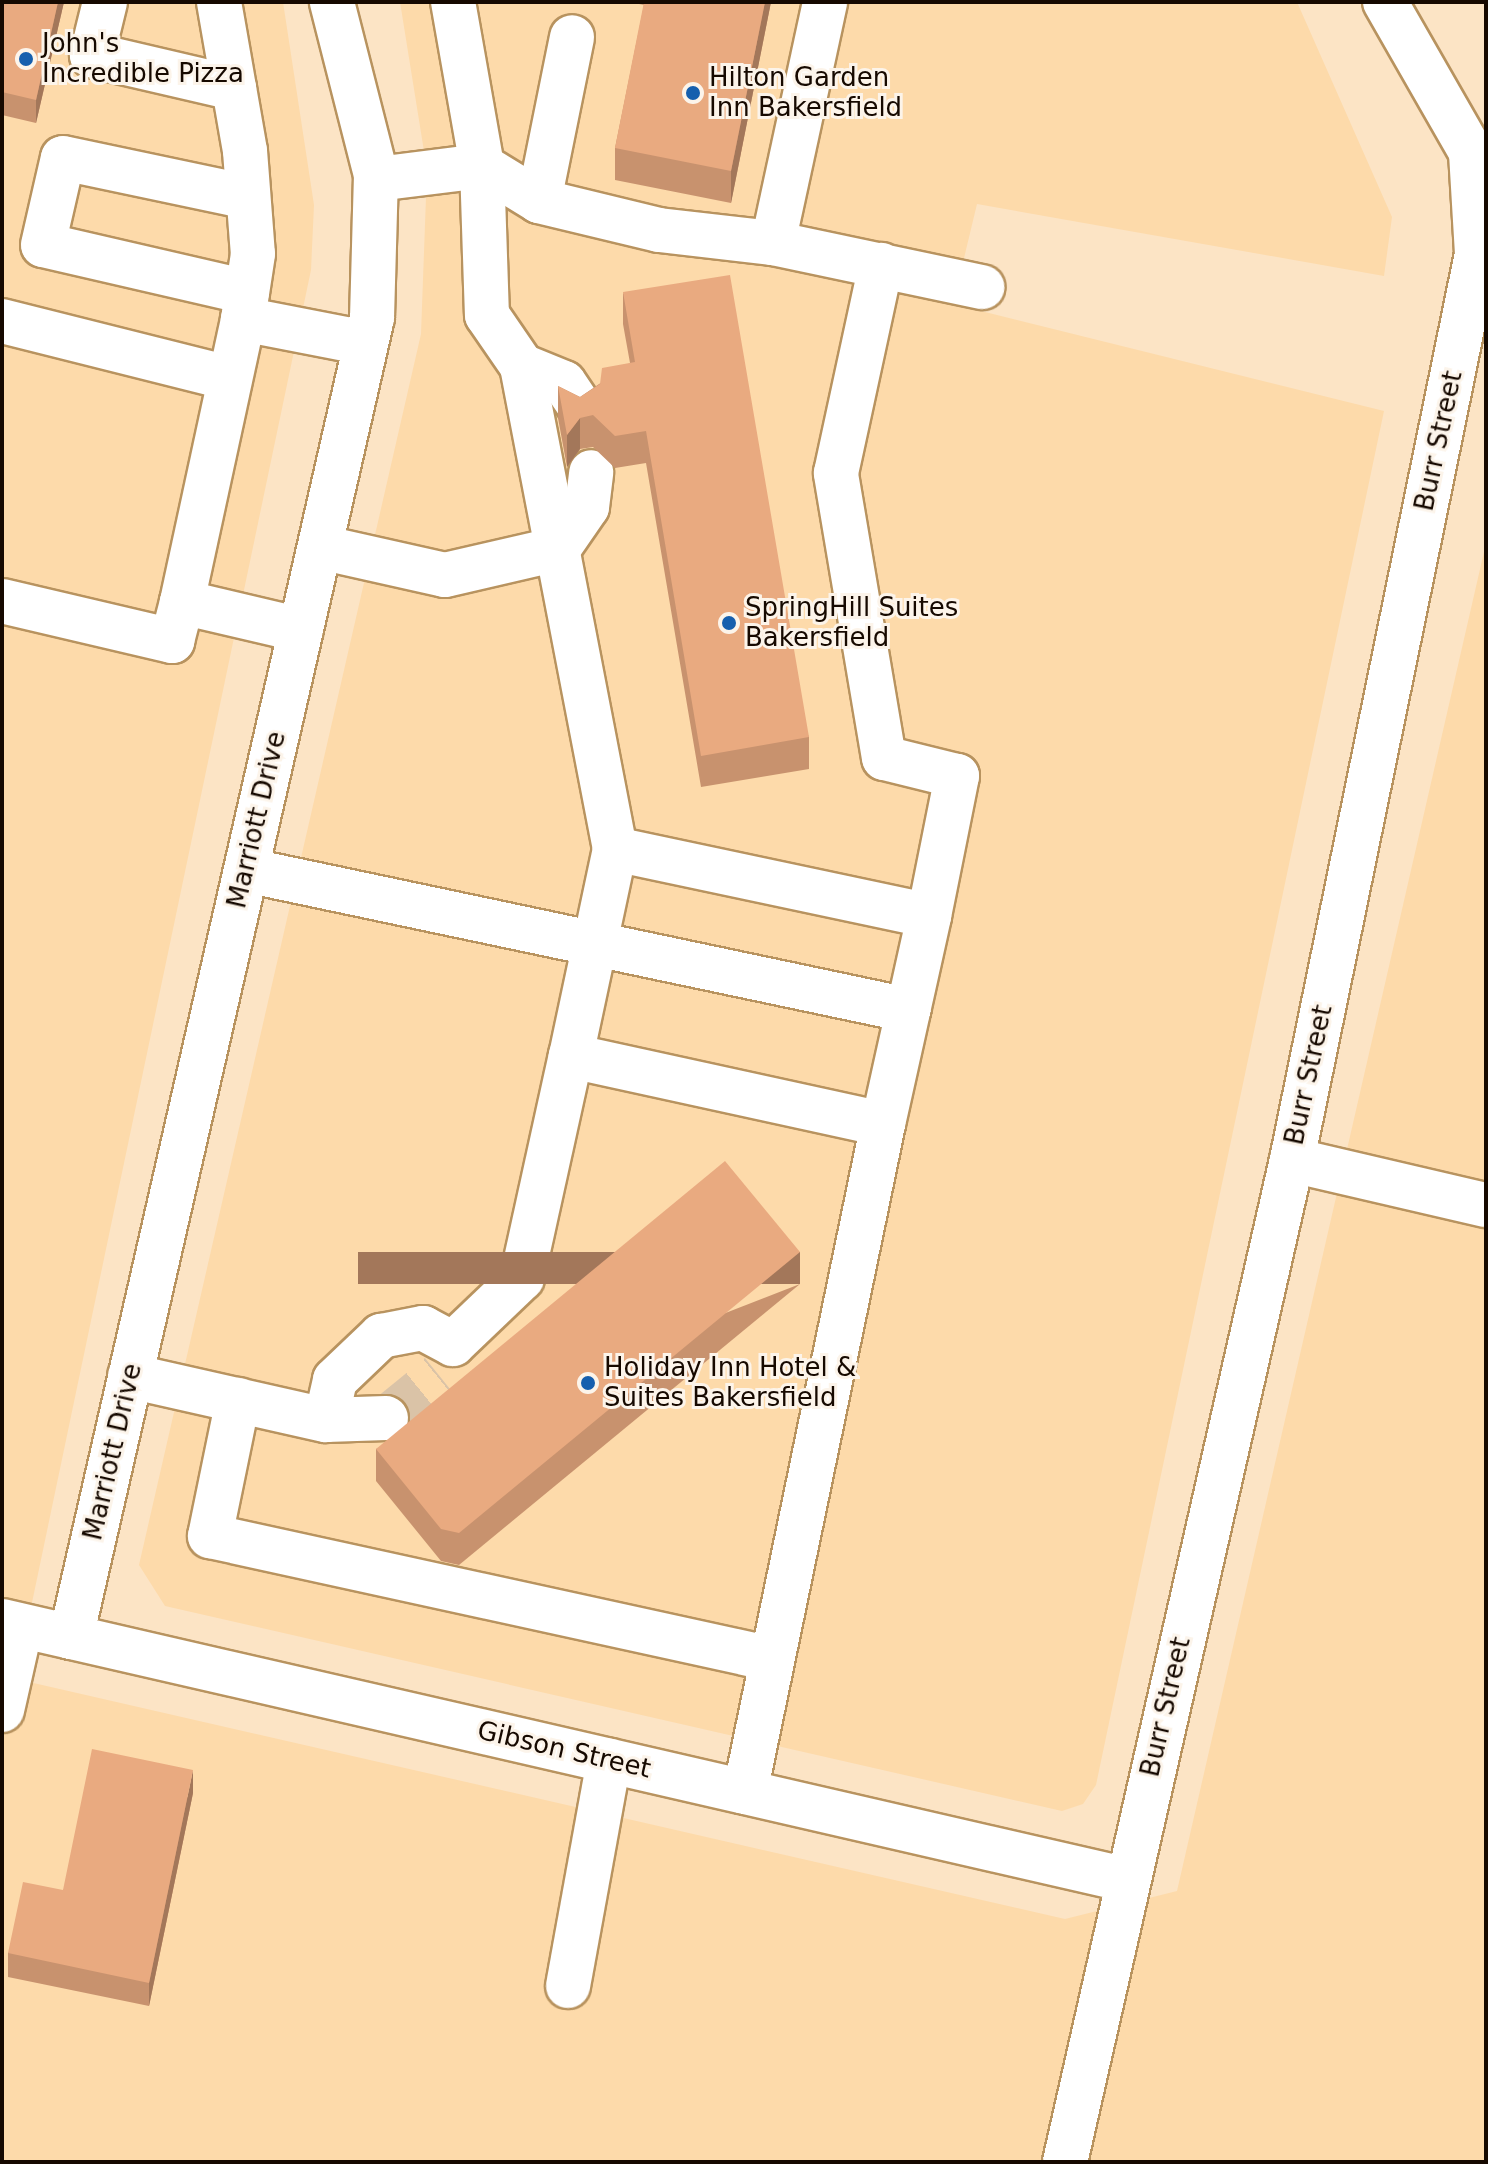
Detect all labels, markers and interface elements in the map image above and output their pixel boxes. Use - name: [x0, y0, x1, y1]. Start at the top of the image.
- place label: John's Incredible Pizza: [42, 28, 244, 90]
- marker: John's Incredible Pizza: [17, 50, 35, 68]
- place label: Hilton Garden Inn Bakersfield: [709, 62, 902, 124]
- marker: Hilton Garden Inn Bakersfield: [684, 84, 702, 102]
- street label: Burr Street: [1409, 368, 1469, 514]
- place label: SpringHill Suites Bakersfield: [745, 592, 958, 654]
- marker: SpringHill Suites Bakersfield: [720, 614, 738, 632]
- street label: Marriott Drive: [222, 729, 292, 911]
- street label: Burr Street: [1279, 1002, 1339, 1148]
- place label: Holiday Inn Hotel & Suites Bakersfield: [604, 1352, 856, 1414]
- street label: Marriott Drive: [78, 1361, 148, 1543]
- marker: Holiday Inn Hotel & Suites Bakersfield: [579, 1374, 597, 1392]
- street label: Burr Street: [1135, 1634, 1197, 1780]
- street label: Gibson Street: [474, 1715, 654, 1785]

